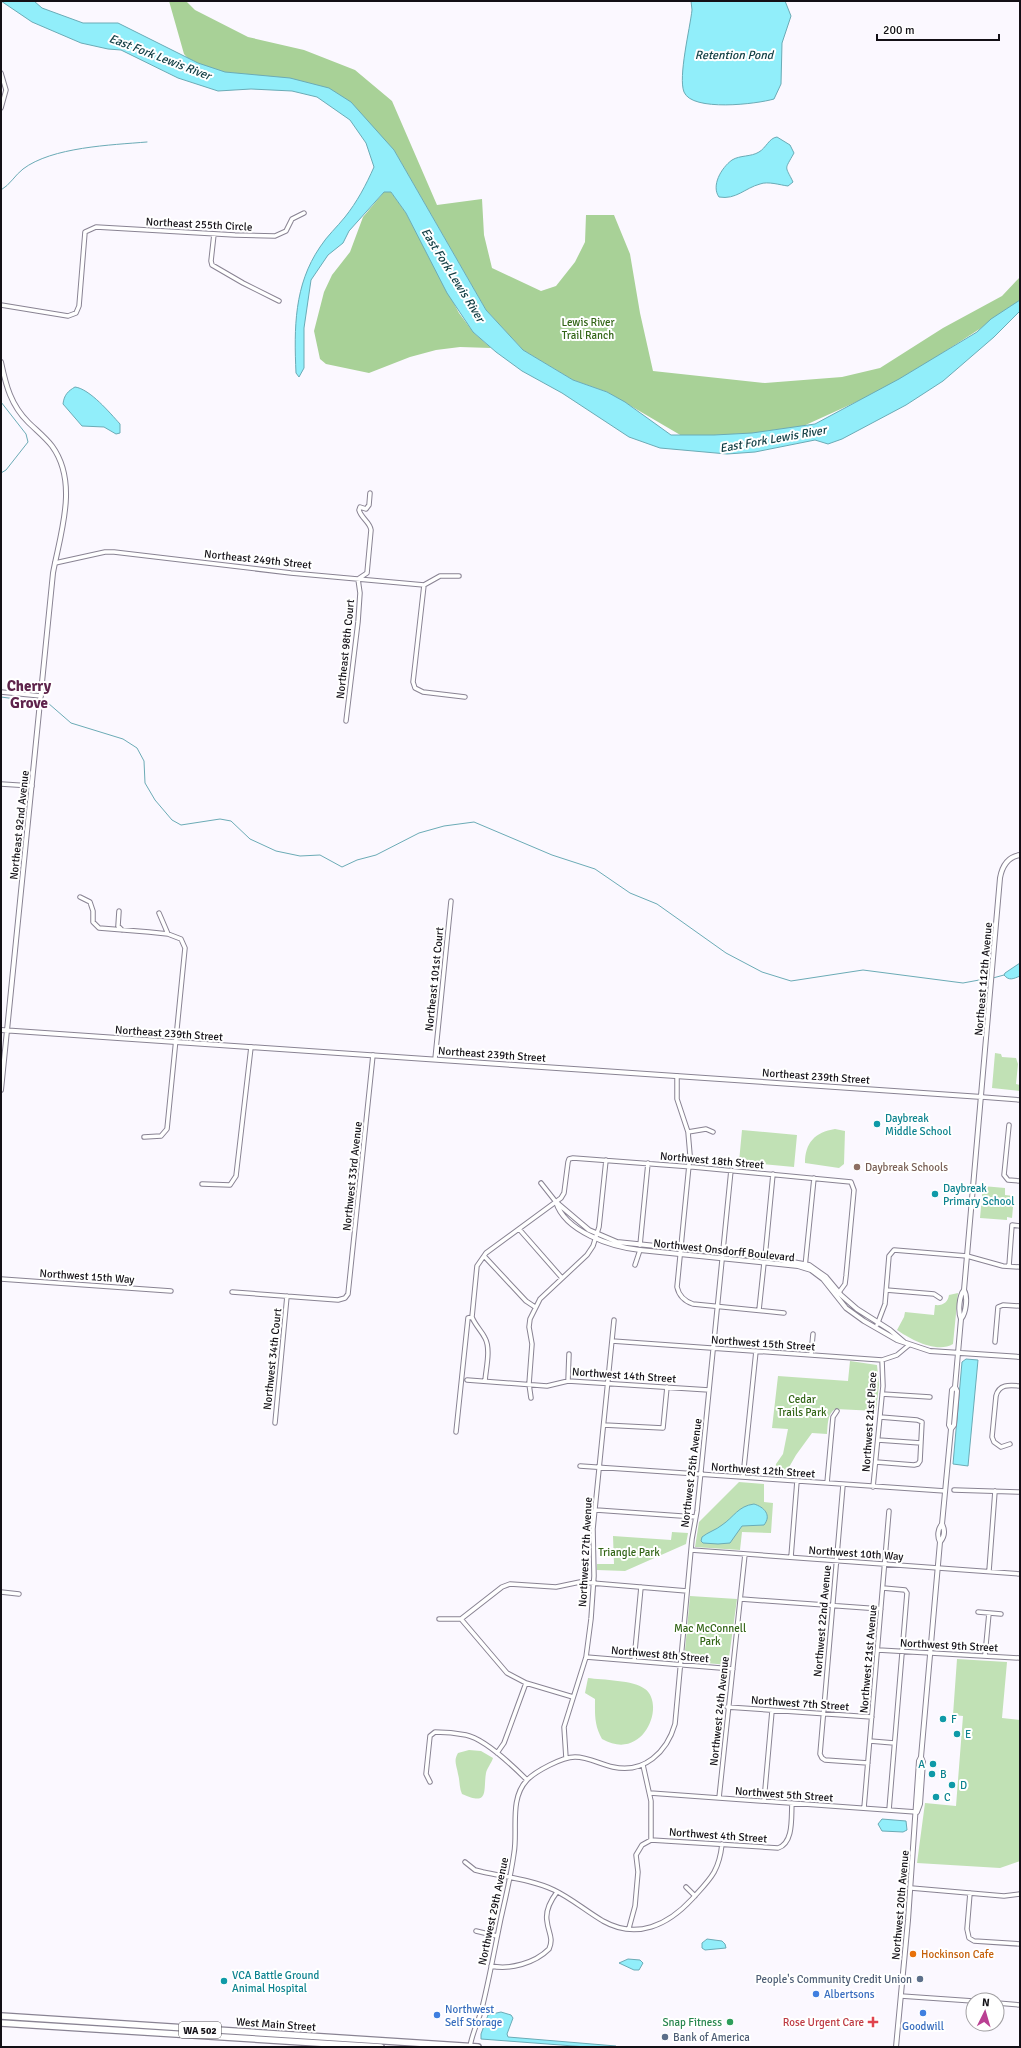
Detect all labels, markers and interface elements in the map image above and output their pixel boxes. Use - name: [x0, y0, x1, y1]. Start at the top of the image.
- scale bar: [877, 16, 999, 42]
- text: 200 m: [883, 23, 915, 38]
- water label: East Fork Lewis River: [107, 31, 214, 84]
- water label: Retention Pond: [695, 48, 775, 63]
- street label: Northeast 255th Circle: [145, 215, 253, 234]
- water label: East Fork Lewis River: [418, 226, 488, 326]
- park label: Lewis River Trail Ranch: [561, 316, 615, 342]
- water label: East Fork Lewis River: [719, 422, 829, 456]
- street label: Northeast 249th Street: [203, 547, 313, 572]
- street label: Northeast 98th Court: [334, 598, 357, 699]
- district label: Cherry Grove: [7, 677, 52, 712]
- street label: Northeast 92nd Avenue: [7, 770, 32, 880]
- street label: Northeast 112th Avenue: [972, 922, 995, 1036]
- street label: Northeast 101st Court: [423, 926, 446, 1032]
- street label: Northeast 239th Street: [115, 1023, 224, 1044]
- street label: Northeast 239th Street: [438, 1044, 547, 1065]
- street label: Northeast 239th Street: [762, 1066, 871, 1087]
- place label: Daybreak Middle School: [885, 1112, 952, 1138]
- marker: Daybreak Middle School: [872, 1119, 882, 1129]
- street label: Northwest 33rd Avenue: [340, 1121, 365, 1231]
- street label: Northwest 18th Street: [659, 1149, 765, 1172]
- place label: Daybreak Schools: [865, 1161, 948, 1174]
- marker: Daybreak Schools: [852, 1162, 862, 1172]
- place label: Daybreak Primary School: [943, 1182, 1014, 1208]
- marker: Daybreak Primary School: [930, 1189, 940, 1199]
- street label: Northwest Onsdorff Boulevard: [653, 1237, 796, 1264]
- street label: Northwest 15th Way: [39, 1267, 136, 1286]
- street label: Northwest 34th Court: [261, 1307, 284, 1411]
- street label: Northwest 15th Street: [710, 1333, 816, 1354]
- street label: Northwest 14th Street: [571, 1365, 677, 1386]
- street label: Northwest 21st Place: [860, 1372, 879, 1472]
- park label: Cedar Trails Park: [777, 1393, 827, 1419]
- street label: Northwest 25th Avenue: [678, 1418, 705, 1528]
- street label: Northwest 12th Street: [710, 1460, 816, 1481]
- street label: Northwest 27th Avenue: [576, 1497, 595, 1607]
- street label: Northwest 10th Way: [808, 1544, 905, 1563]
- park label: Triangle Park: [598, 1546, 660, 1559]
- street label: Northwest 22nd Avenue: [811, 1565, 834, 1677]
- street label: Northwest 21st Avenue: [857, 1604, 880, 1714]
- park label: Mac McConnell Park: [674, 1622, 746, 1648]
- street label: Northwest 9th Street: [899, 1636, 999, 1655]
- street label: Northwest 8th Street: [610, 1644, 710, 1665]
- street label: Northwest 24th Avenue: [707, 1656, 732, 1766]
- street label: Northwest 7th Street: [750, 1694, 850, 1713]
- place label: F: [951, 1713, 957, 1726]
- marker: F: [938, 1714, 948, 1724]
- place label: E: [965, 1728, 971, 1741]
- marker: E: [952, 1729, 962, 1739]
- place label: A: [918, 1758, 925, 1771]
- marker: A: [928, 1759, 938, 1769]
- place label: B: [940, 1768, 947, 1781]
- marker: B: [927, 1769, 937, 1779]
- place label: D: [960, 1779, 967, 1792]
- marker: D: [947, 1780, 957, 1790]
- street label: Northwest 5th Street: [734, 1785, 834, 1804]
- place label: C: [944, 1791, 951, 1804]
- marker: C: [931, 1792, 941, 1802]
- street label: Northwest 4th Street: [668, 1826, 768, 1845]
- street label: Northwest 20th Avenue: [889, 1850, 912, 1960]
- street label: Northwest 29th Avenue: [476, 1856, 511, 1966]
- place label: Hockinson Cafe: [921, 1948, 994, 1961]
- marker: Hockinson Cafe: [908, 1949, 918, 1959]
- place label: VCA Battle Ground Animal Hospital: [232, 1969, 319, 1995]
- place label: People's Community Credit Union: [756, 1973, 912, 1986]
- marker: People's Community Credit Union: [915, 1974, 925, 1984]
- marker: VCA Battle Ground Animal Hospital: [219, 1976, 229, 1986]
- place label: Albertsons: [824, 1988, 875, 2001]
- marker: Albertsons: [811, 1989, 821, 1999]
- north arrow: [965, 1992, 1005, 2032]
- text: N: [981, 1996, 990, 2009]
- place label: Northwest Self Storage: [445, 2003, 502, 2029]
- marker: Goodwill: [918, 2008, 928, 2018]
- marker: Northwest Self Storage: [432, 2010, 442, 2020]
- street label: West Main Street: [236, 2015, 316, 2034]
- place label: Snap Fitness: [662, 2016, 722, 2029]
- place label: Rose Urgent Care: [783, 2016, 864, 2029]
- marker: Rose Urgent Care: [867, 2016, 879, 2028]
- marker: Snap Fitness: [725, 2017, 735, 2027]
- place label: Goodwill: [902, 2020, 944, 2033]
- road number: WA 502: [179, 2022, 221, 2038]
- place label: Bank of America: [673, 2031, 750, 2044]
- marker: Bank of America: [660, 2032, 670, 2042]

